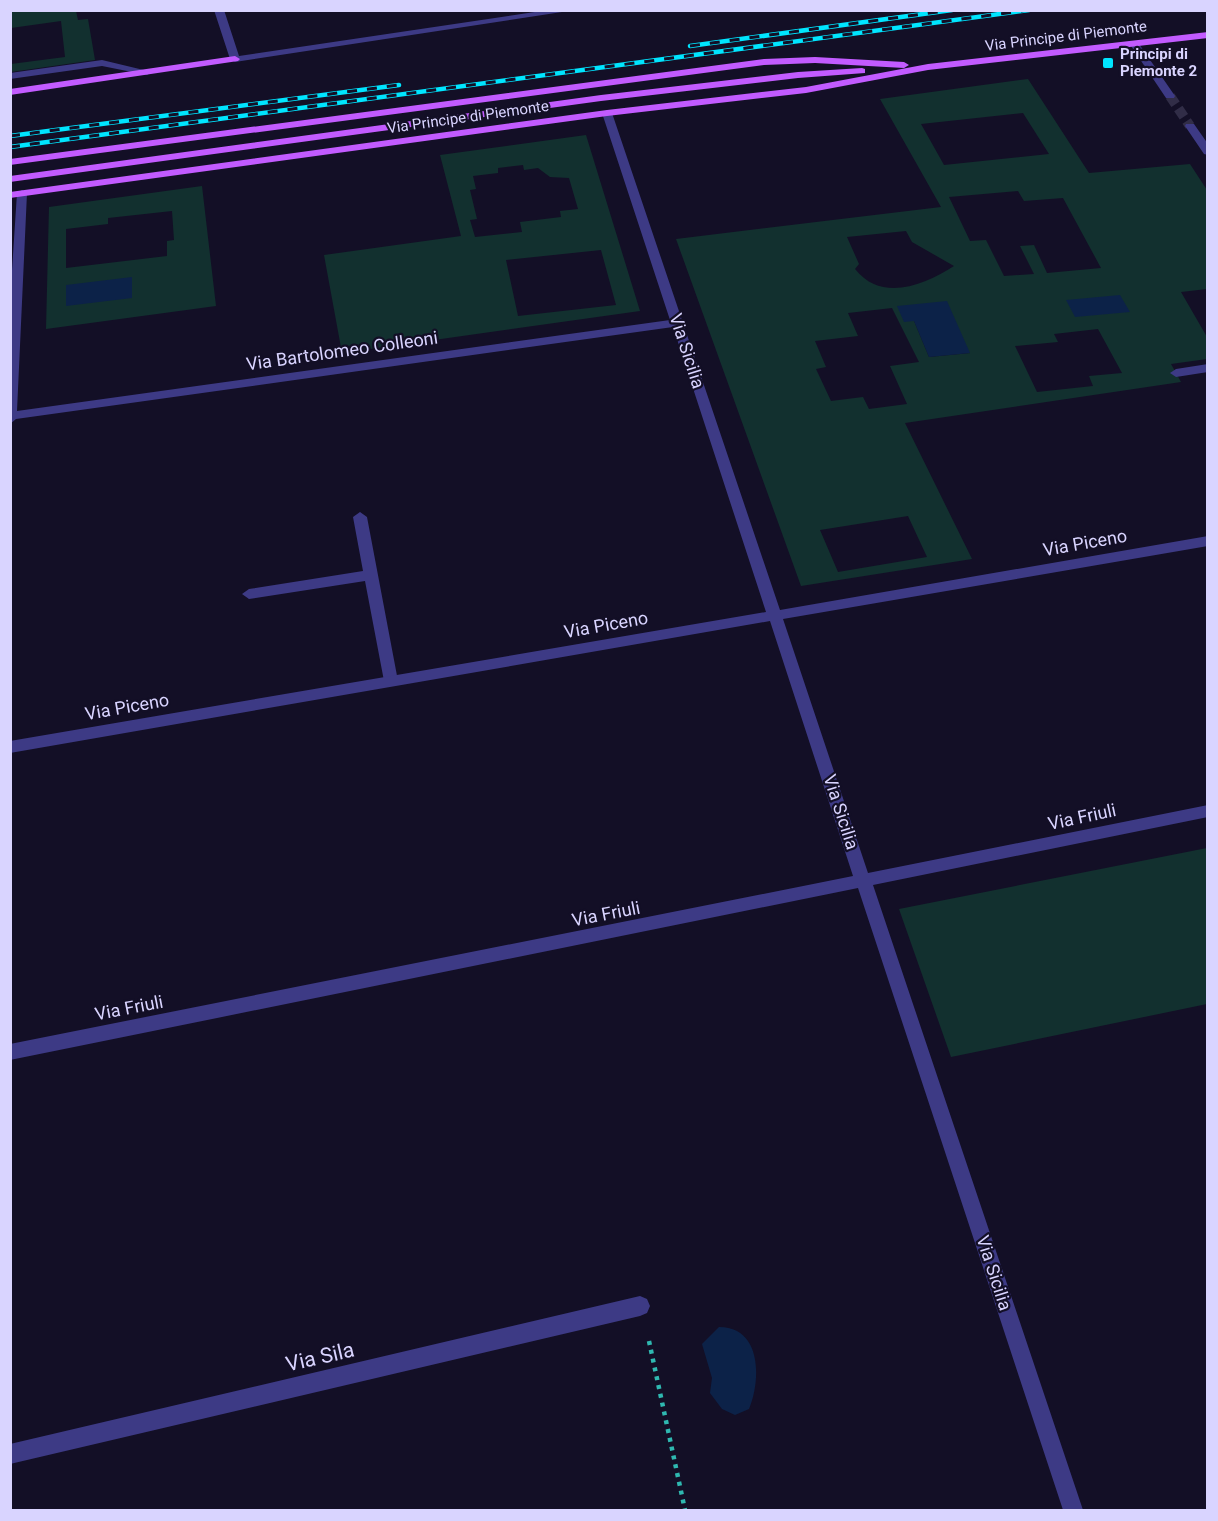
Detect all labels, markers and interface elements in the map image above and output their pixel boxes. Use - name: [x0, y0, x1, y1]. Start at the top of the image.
- street label: Via Principe di Piemonte: [984, 17, 1148, 55]
- place label: Principi di Piemonte 2: [1120, 45, 1198, 80]
- marker: Principi di Piemonte 2: [1101, 56, 1115, 70]
- street label: Via Principe di Piemonte: [386, 97, 550, 137]
- street label: Via Sicilia: [666, 311, 709, 391]
- street label: Via Bartolomeo Colleoni: [245, 327, 439, 374]
- street label: Via Piceno: [1041, 525, 1129, 560]
- street label: Via Piceno: [562, 607, 650, 642]
- street label: Via Piceno: [83, 689, 171, 724]
- street label: Via Sicilia: [820, 772, 863, 852]
- street label: Via Friuli: [1046, 799, 1118, 834]
- street label: Via Friuli: [570, 897, 642, 930]
- street label: Via Friuli: [93, 991, 165, 1024]
- street label: Via Sicilia: [973, 1233, 1016, 1313]
- street label: Via Sila: [284, 1338, 356, 1376]

